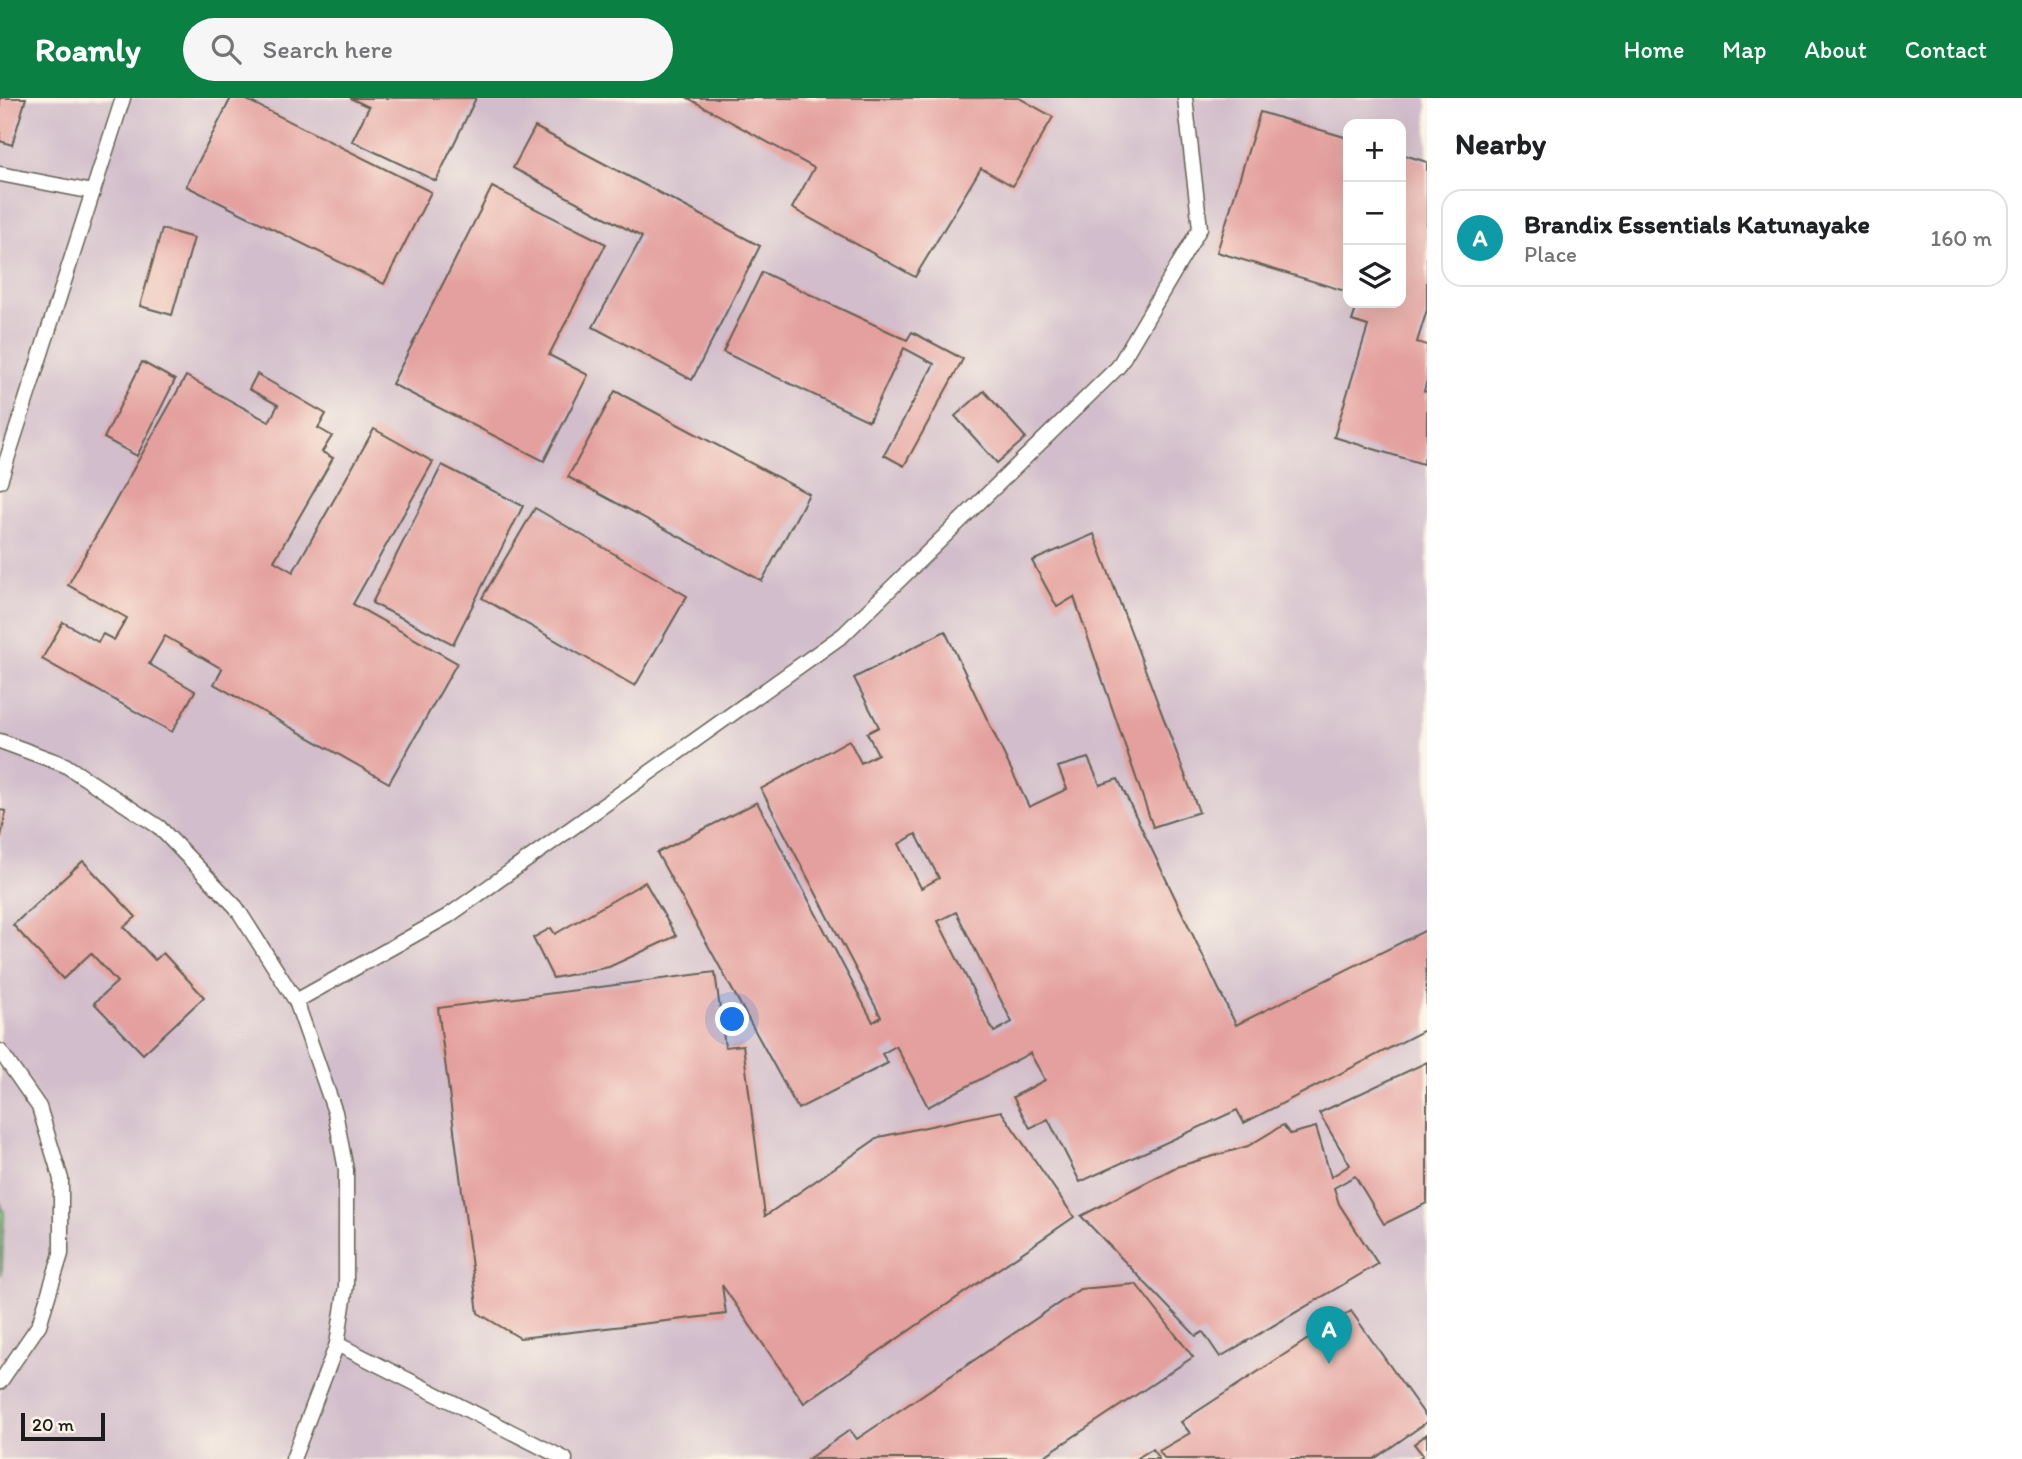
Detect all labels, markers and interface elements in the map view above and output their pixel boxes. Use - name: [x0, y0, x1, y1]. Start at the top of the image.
- search box: [183, 18, 673, 81]
- text: Roamly: [35, 30, 141, 69]
- icon: search: [207, 30, 245, 68]
- text: Search here: [263, 33, 393, 65]
- text: Home: [1624, 35, 1684, 64]
- text: Map: [1722, 35, 1766, 64]
- text: About: [1804, 35, 1867, 64]
- text: Contact: [1905, 35, 1987, 64]
- map controls: [1343, 119, 1406, 308]
- button: +: [1343, 119, 1406, 182]
- text: Nearby: [1455, 125, 1546, 162]
- button: −: [1343, 182, 1406, 245]
- text: Brandix Essentials Katunayake: [1524, 208, 1870, 240]
- text: A: [1473, 224, 1487, 252]
- text: 160 m: [1930, 224, 1992, 252]
- text: Place: [1524, 240, 1577, 268]
- button: layers: [1343, 245, 1406, 308]
- your location: [715, 1002, 749, 1036]
- pin: A: [1306, 1306, 1352, 1364]
- scale bar: [21, 1410, 105, 1442]
- text: 20 m: [32, 1413, 74, 1436]

